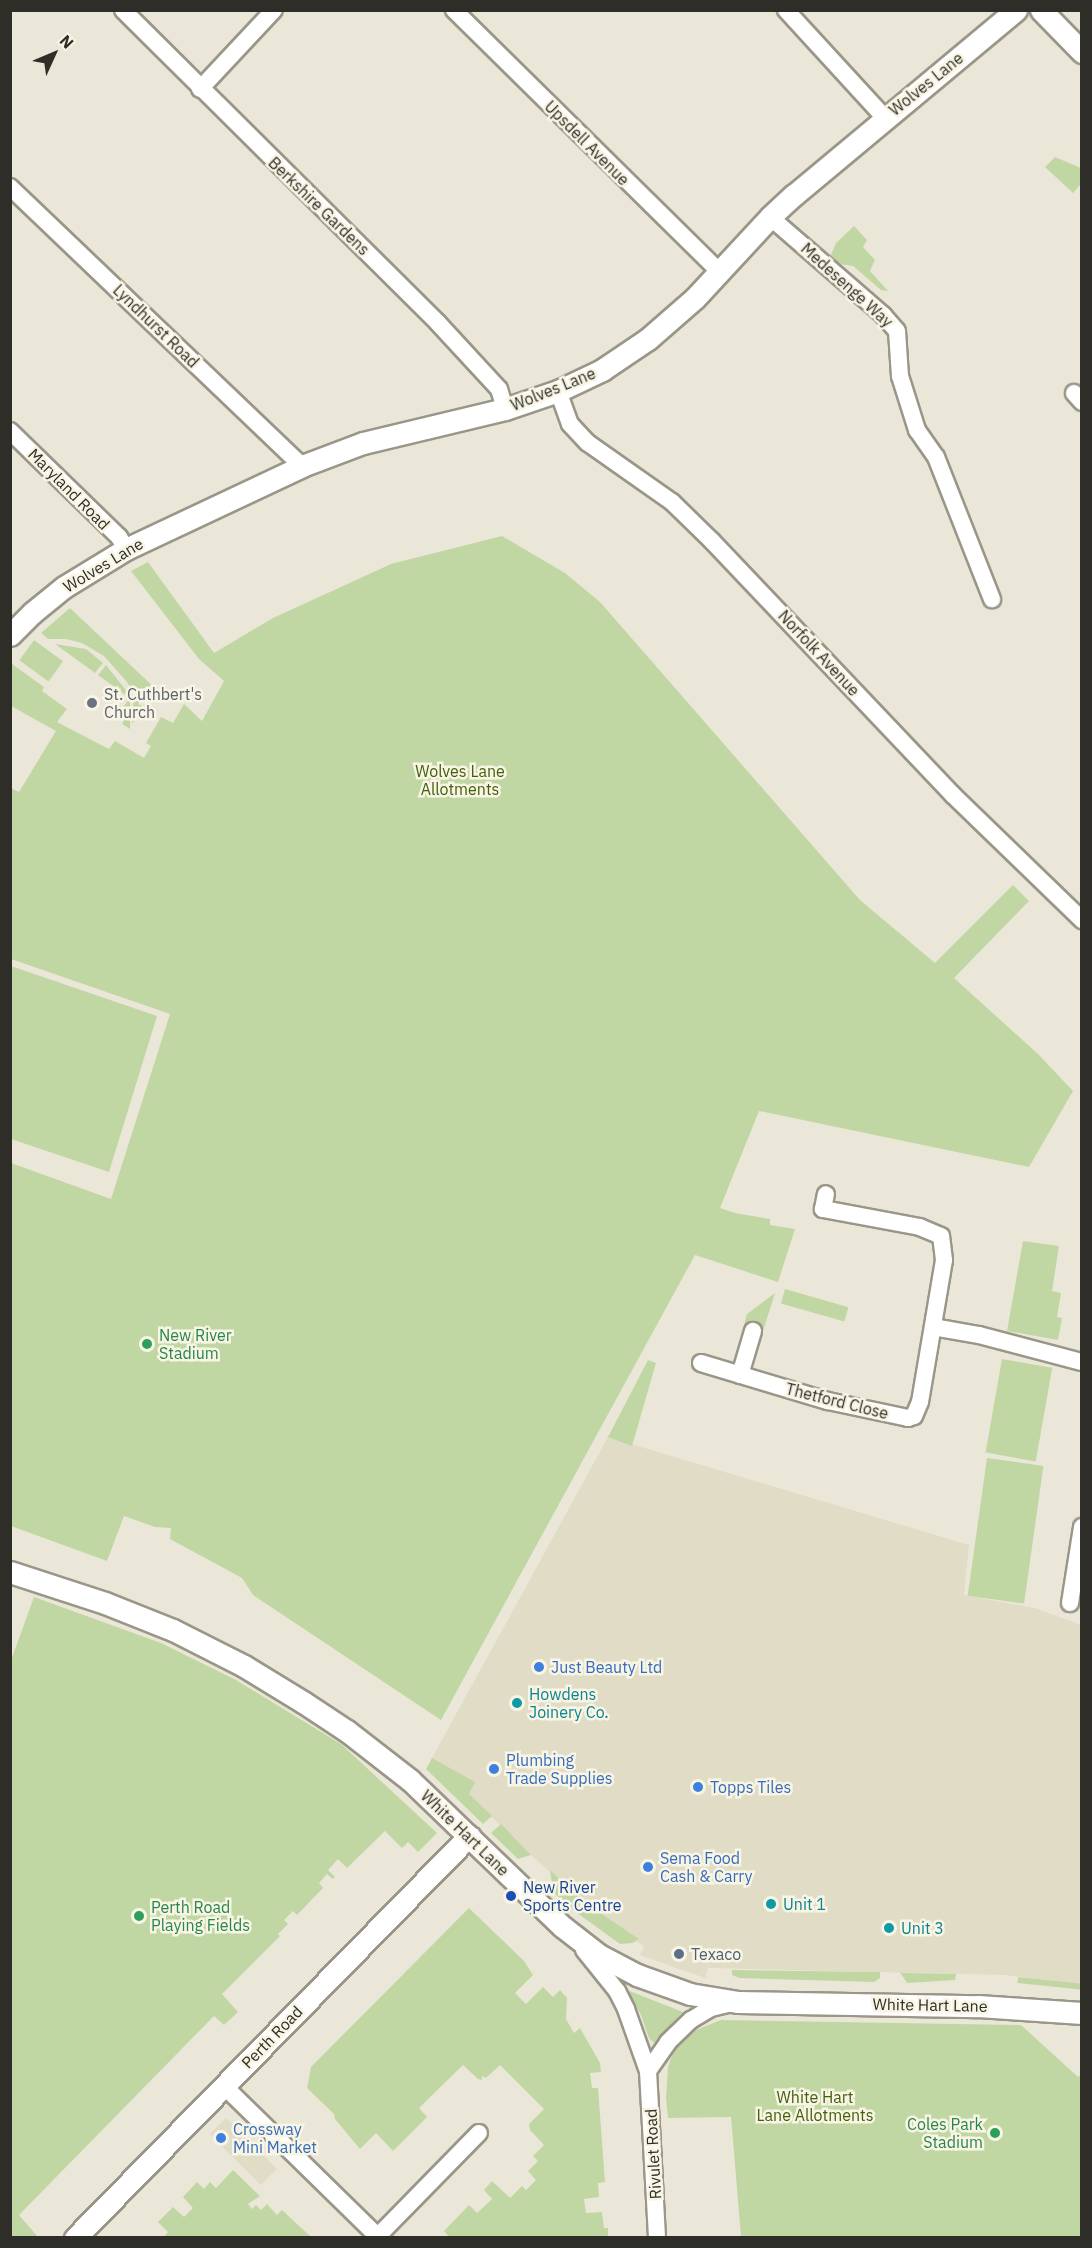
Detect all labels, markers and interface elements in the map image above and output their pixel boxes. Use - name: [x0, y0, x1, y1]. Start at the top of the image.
- north arrow: [24, 24, 84, 84]
- text: N: [56, 30, 78, 53]
- street label: Wolves Lane: [885, 48, 967, 120]
- street label: Upsdell Avenue: [541, 97, 633, 189]
- street label: Berkshire Gardens: [264, 153, 374, 259]
- street label: Medesenge Way: [797, 239, 897, 331]
- street label: Lyndhurst Road: [109, 280, 203, 372]
- street label: Wolves Lane: [508, 363, 598, 415]
- street label: Maryland Road: [24, 444, 114, 534]
- street label: Wolves Lane: [60, 534, 146, 596]
- street label: Norfolk Avenue: [774, 606, 864, 700]
- place label: St. Cuthbert's Church: [104, 684, 202, 722]
- marker: St. Cuthbert's Church: [85, 696, 99, 710]
- park label: Wolves Lane Allotments: [415, 761, 505, 799]
- place label: New River Stadium: [159, 1325, 232, 1363]
- marker: New River Stadium: [140, 1337, 154, 1351]
- street label: Thetford Close: [784, 1379, 890, 1423]
- place label: Just Beauty Ltd: [551, 1657, 662, 1677]
- marker: Just Beauty Ltd: [532, 1660, 546, 1674]
- place label: Howdens Joinery Co.: [529, 1684, 609, 1722]
- marker: Howdens Joinery Co.: [510, 1696, 524, 1710]
- place label: Plumbing Trade Supplies: [506, 1750, 612, 1788]
- marker: Plumbing Trade Supplies: [487, 1762, 501, 1776]
- place label: Topps Tiles: [710, 1777, 791, 1797]
- marker: Topps Tiles: [691, 1780, 705, 1794]
- street label: White Hart Lane: [417, 1786, 513, 1880]
- place label: Sema Food Cash & Carry: [660, 1848, 752, 1886]
- marker: Sema Food Cash & Carry: [641, 1860, 655, 1874]
- place label: New River Sports Centre: [523, 1877, 622, 1915]
- marker: New River Sports Centre: [504, 1889, 518, 1903]
- place label: Unit 1: [783, 1894, 826, 1914]
- place label: Perth Road Playing Fields: [151, 1897, 250, 1935]
- marker: Unit 1: [764, 1897, 778, 1911]
- marker: Perth Road Playing Fields: [132, 1909, 146, 1923]
- place label: Unit 3: [901, 1918, 944, 1938]
- marker: Unit 3: [882, 1921, 896, 1935]
- place label: Texaco: [691, 1944, 741, 1964]
- marker: Texaco: [672, 1947, 686, 1961]
- street label: White Hart Lane: [872, 1994, 988, 2016]
- street label: Perth Road: [238, 2002, 306, 2072]
- park label: White Hart Lane Allotments: [757, 2087, 873, 2125]
- street label: Rivulet Road: [641, 2108, 665, 2200]
- place label: Coles Park Stadium: [907, 2114, 983, 2152]
- place label: Crossway Mini Market: [233, 2119, 317, 2157]
- marker: Coles Park Stadium: [988, 2126, 1002, 2140]
- marker: Crossway Mini Market: [214, 2131, 228, 2145]

